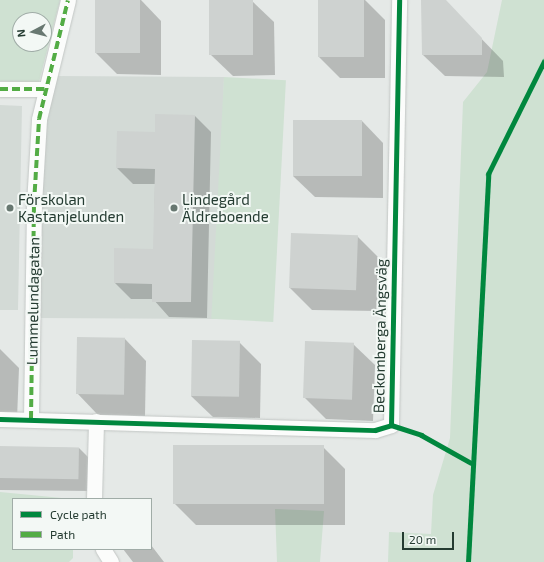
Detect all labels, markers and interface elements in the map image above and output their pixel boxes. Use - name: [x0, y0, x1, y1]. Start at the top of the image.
- north arrow: [12, 12, 52, 52]
- text: N: [14, 29, 28, 38]
- place label: Förskolan Kastanjelunden: [18, 190, 124, 225]
- place label: Lindegård Äldreboende: [182, 190, 269, 225]
- marker: Förskolan Kastanjelunden: [5, 203, 15, 213]
- marker: Lindegård Äldreboende: [169, 203, 179, 213]
- street label: Lummelundagatan: [23, 237, 43, 365]
- street label: Beckomberga Ängsväg: [370, 259, 390, 413]
- legend: [12, 498, 152, 550]
- text: Cycle path: [50, 507, 107, 521]
- scale bar: [404, 524, 456, 550]
- text: Path: [50, 527, 75, 541]
- text: 20 m: [409, 532, 436, 546]

